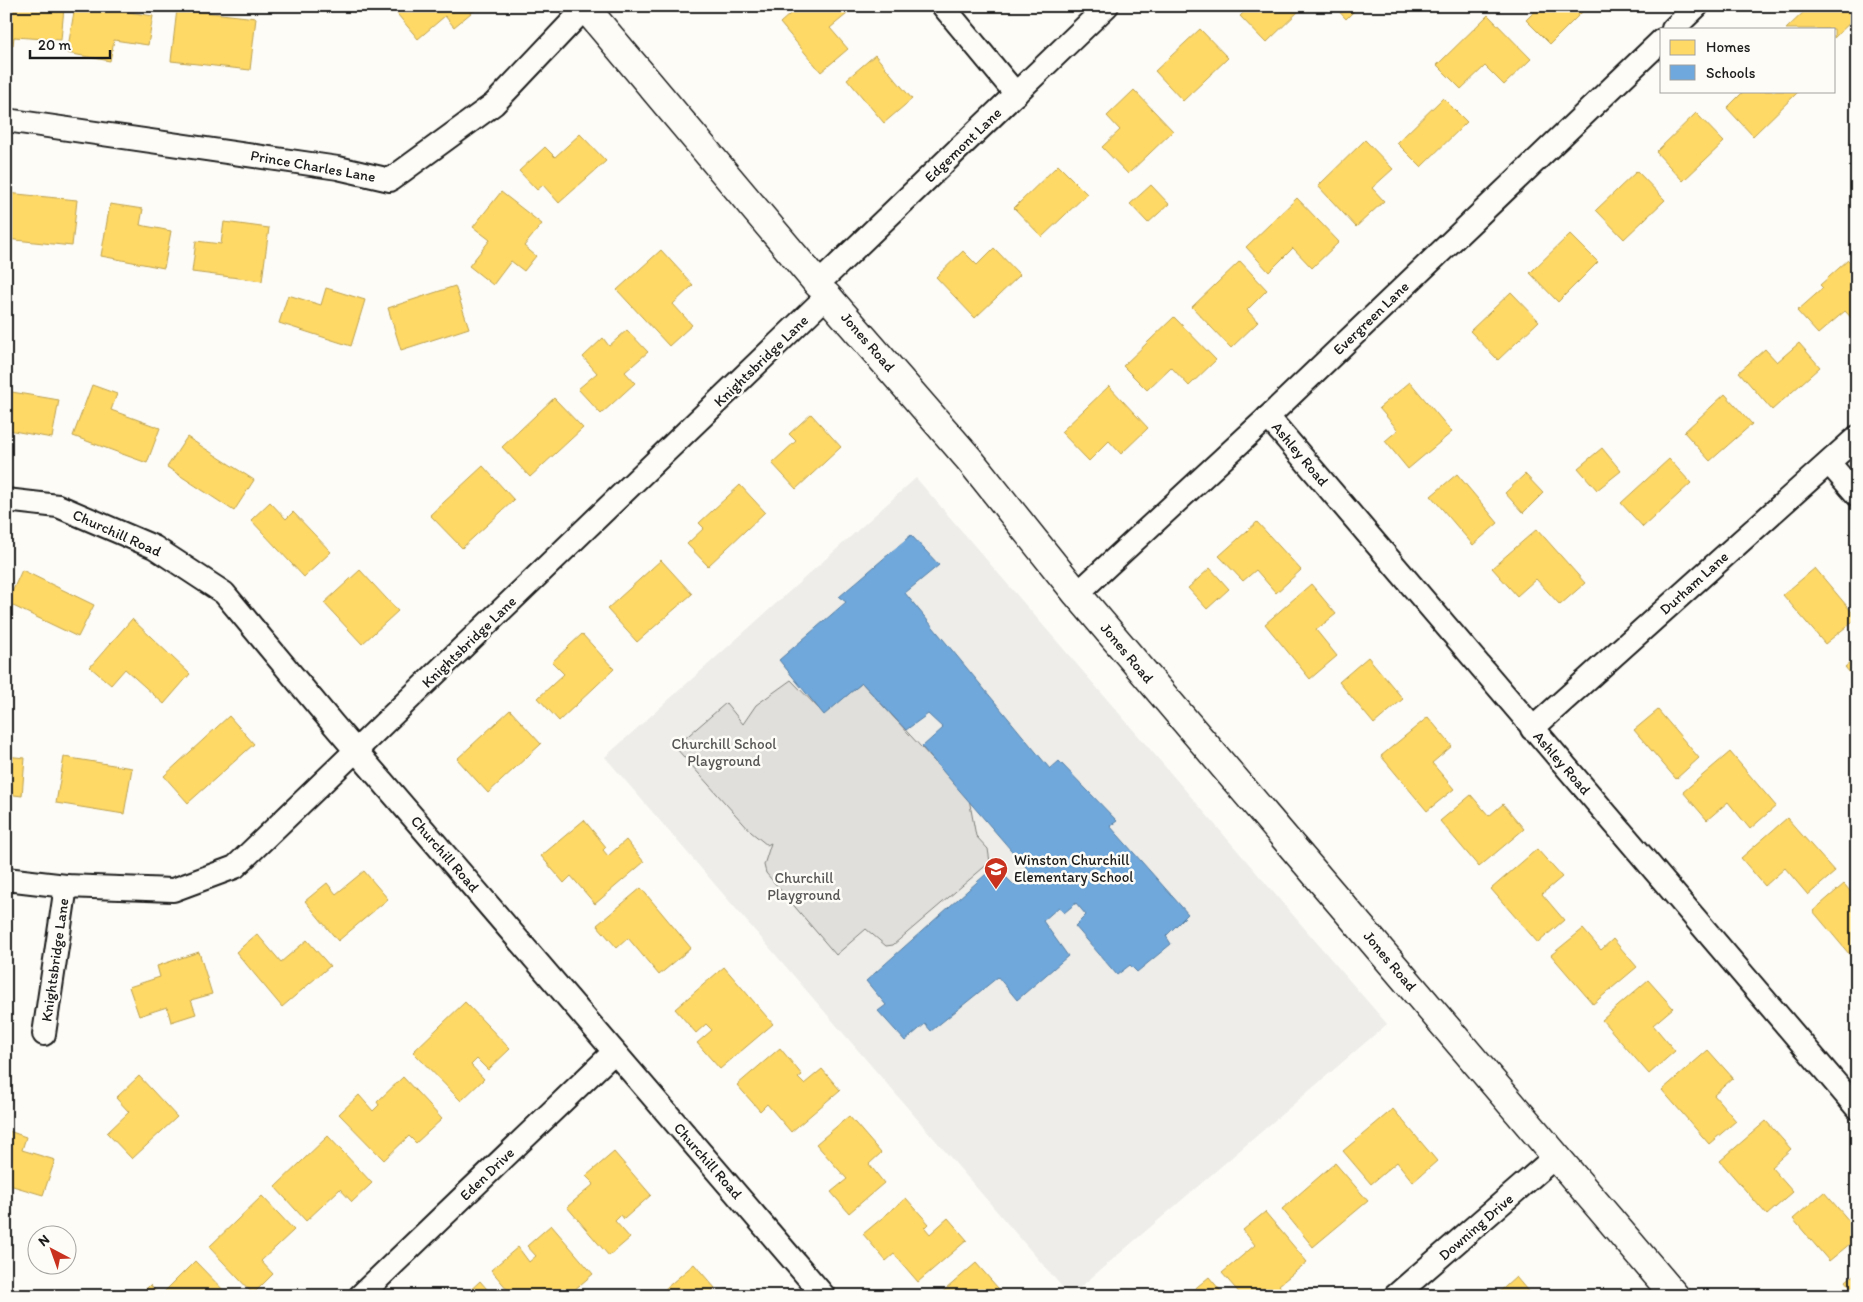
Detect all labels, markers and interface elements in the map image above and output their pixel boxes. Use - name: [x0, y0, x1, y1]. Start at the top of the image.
- scale bar: [30, 28, 110, 60]
- legend: [1660, 28, 1836, 92]
- text: 20 m: [38, 36, 72, 54]
- text: Homes: [1706, 38, 1751, 56]
- text: Schools: [1706, 64, 1756, 82]
- street label: Edgemont Lane: [921, 104, 1005, 186]
- street label: Prince Charles Lane: [249, 146, 377, 186]
- street label: Evergreen Lane: [1329, 277, 1413, 359]
- street label: Jones Road: [837, 308, 899, 376]
- street label: Knightsbridge Lane: [710, 311, 812, 411]
- street label: Ashley Road: [1268, 418, 1332, 490]
- street label: Churchill Road: [70, 505, 165, 561]
- street label: Durham Lane: [1656, 547, 1732, 619]
- street label: Knightsbridge Lane: [418, 592, 520, 692]
- street label: Jones Road: [1097, 619, 1157, 687]
- street label: Ashley Road: [1530, 728, 1594, 798]
- park label: Churchill School Playground: [671, 735, 777, 770]
- street label: Churchill Road: [407, 812, 484, 896]
- place label: Winston Churchill Elementary School: [1014, 851, 1134, 886]
- school or university icon: Winston Churchill Elementary School: [983, 856, 1009, 890]
- park label: Churchill Playground: [767, 869, 841, 904]
- street label: Knightsbridge Lane: [37, 897, 73, 1023]
- street label: Jones Road: [1360, 927, 1420, 995]
- street label: Churchill Road: [670, 1119, 747, 1203]
- street label: Eden Drive: [456, 1144, 518, 1204]
- street label: Downing Drive: [1435, 1190, 1517, 1264]
- north arrow: [28, 1224, 78, 1274]
- text: N: [35, 1231, 53, 1250]

